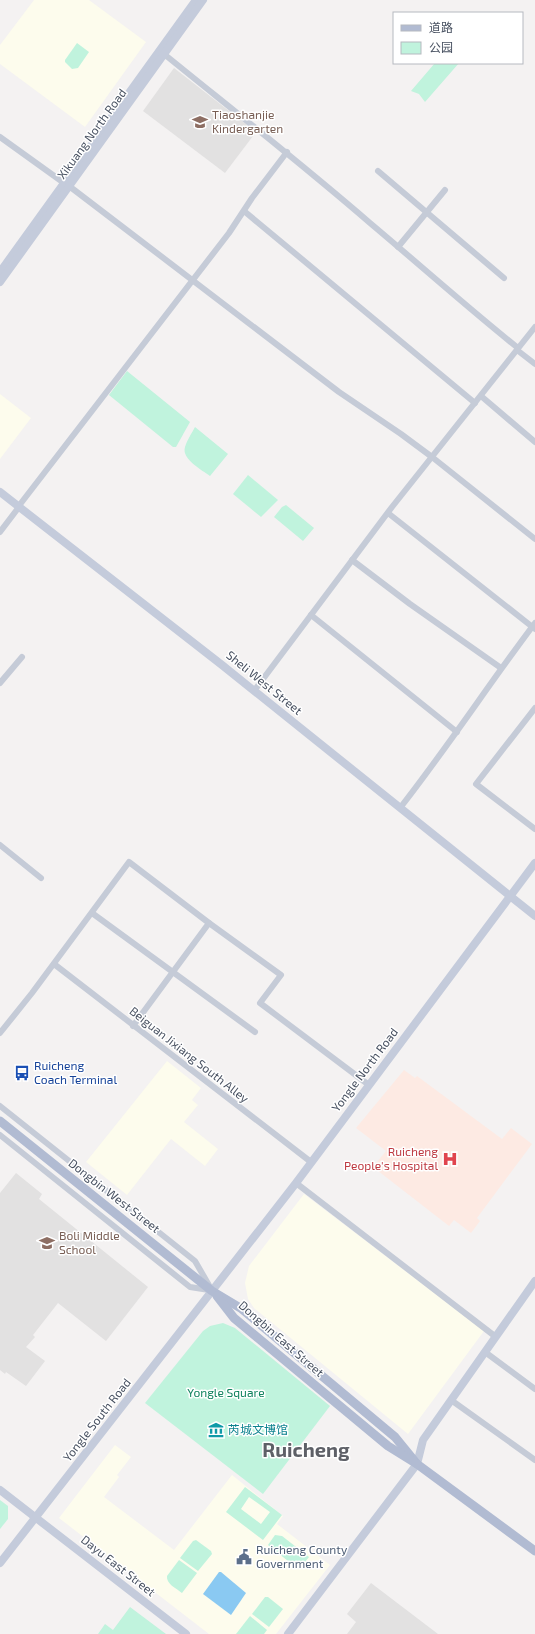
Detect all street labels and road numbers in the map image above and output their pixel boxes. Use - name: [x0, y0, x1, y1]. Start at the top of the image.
- street label: Xikuang North Road: [54, 86, 129, 181]
- street label: Sheli West Street: [224, 647, 306, 717]
- street label: Beiguan Jixiang South Alley: [127, 1003, 252, 1105]
- street label: Yongle North Road: [328, 1025, 400, 1114]
- street label: Dongbin West Street: [66, 1155, 163, 1235]
- street label: Dongbin East Street: [236, 1298, 327, 1379]
- street label: Yongle South Road: [59, 1375, 133, 1464]
- street label: Dayu East Street: [79, 1532, 159, 1599]

